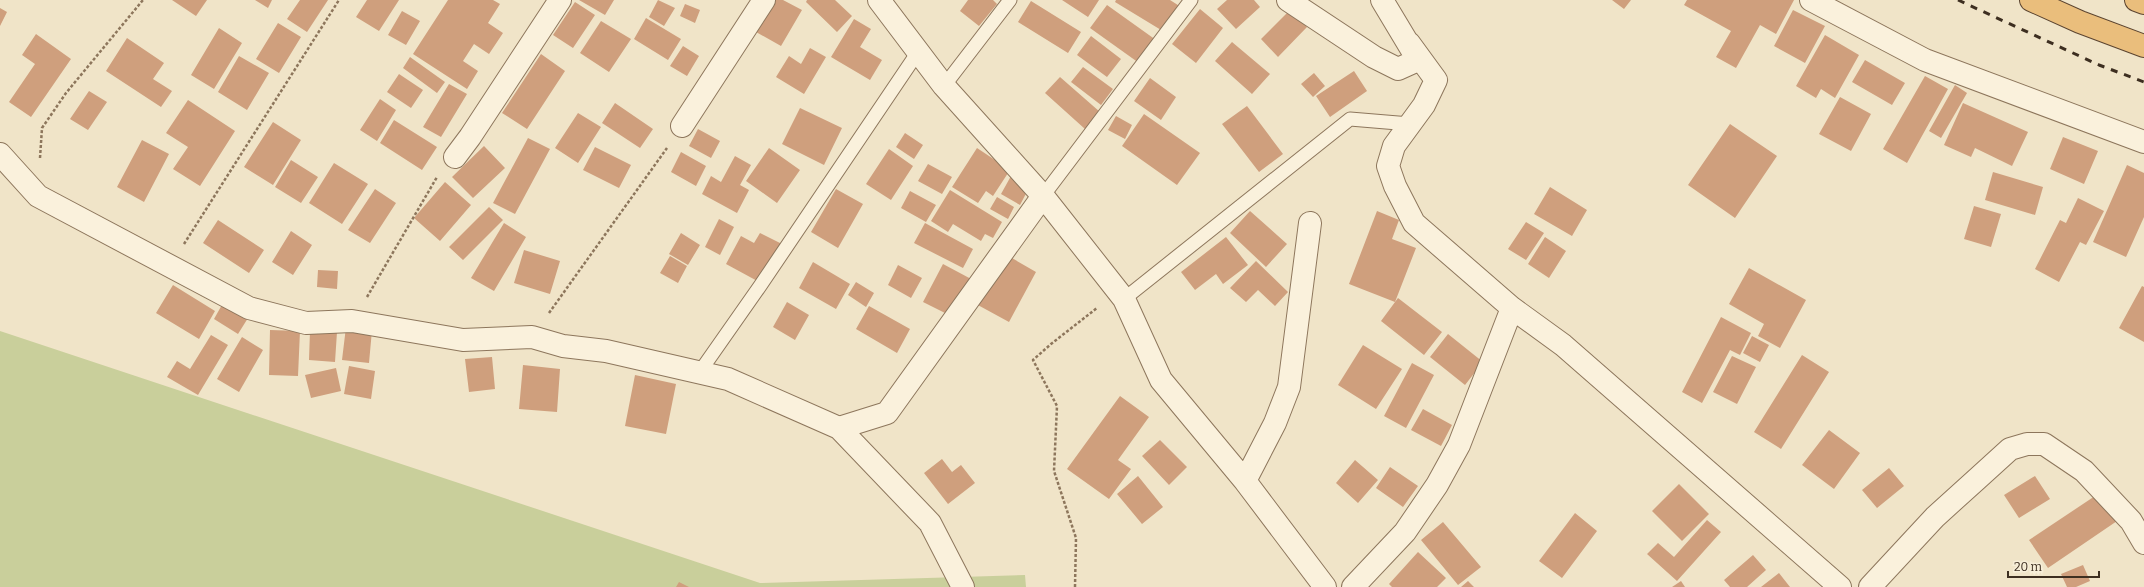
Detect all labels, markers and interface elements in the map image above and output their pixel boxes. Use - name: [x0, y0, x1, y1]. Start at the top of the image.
- scale bar: [2008, 553, 2099, 579]
- text: 20 m: [2014, 560, 2043, 574]

